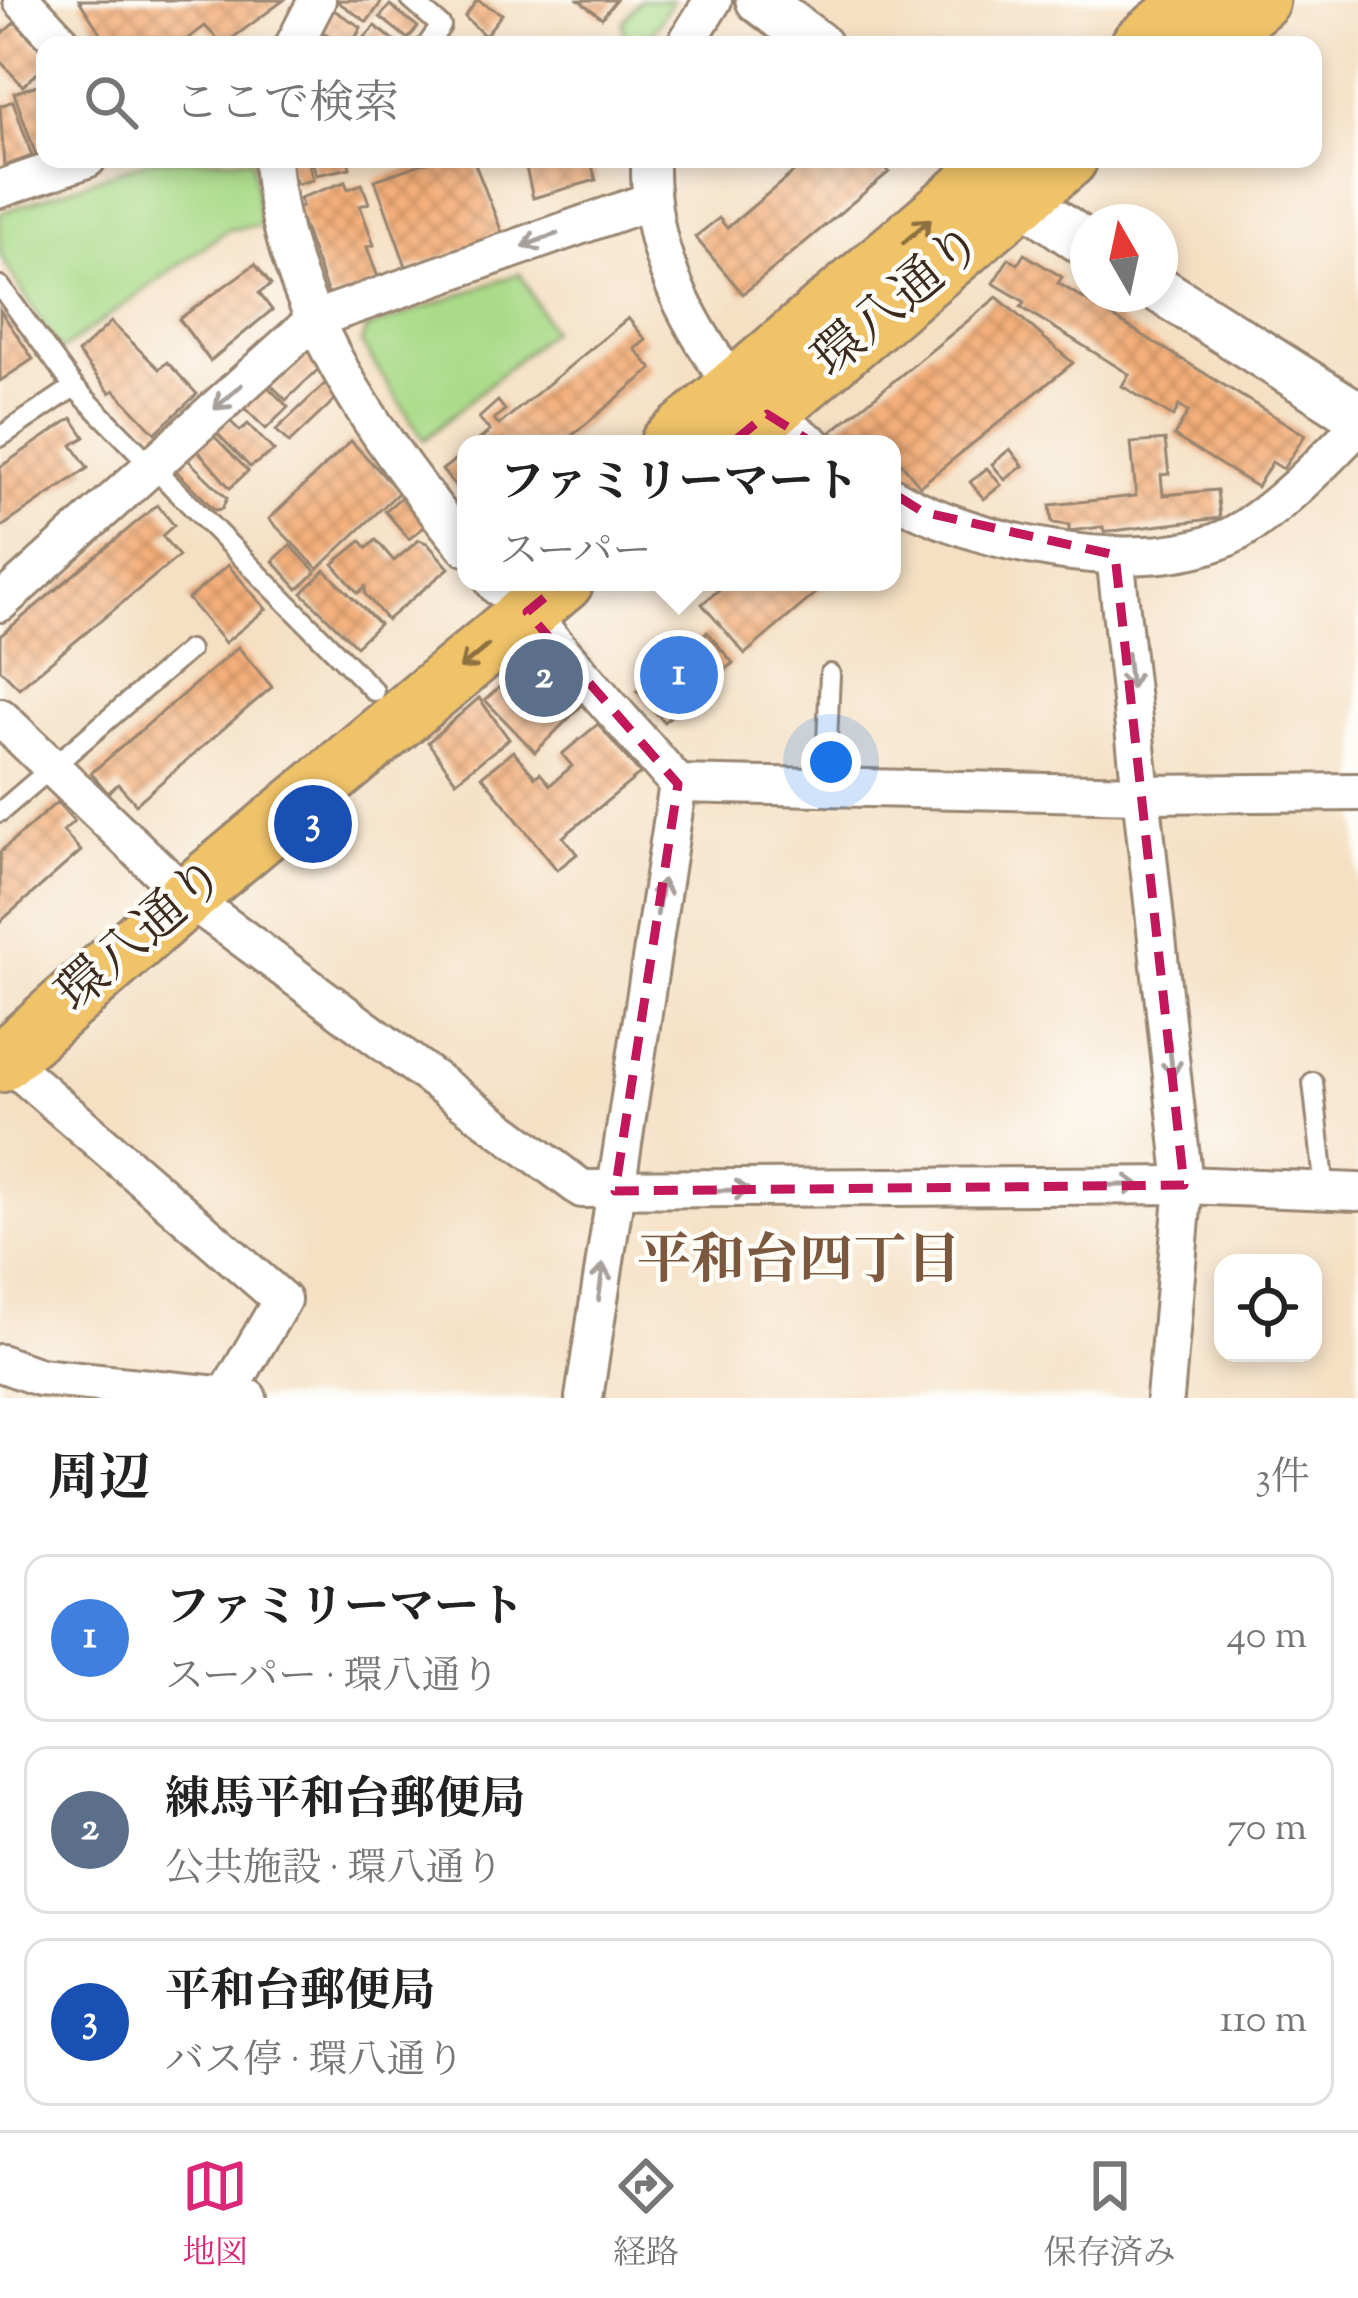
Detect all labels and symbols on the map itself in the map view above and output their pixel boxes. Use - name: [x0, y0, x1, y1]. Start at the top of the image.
- north arrow: [1070, 204, 1178, 312]
- street label: 環八通り: [798, 209, 1002, 397]
- one-way arrow: [901, 218, 932, 245]
- one-way arrow: [522, 231, 559, 252]
- one-way arrow: [214, 383, 244, 411]
- pin: 1: [640, 630, 718, 720]
- pin: 2: [505, 633, 583, 723]
- one-way arrow: [459, 642, 490, 670]
- one-way arrow: [1118, 651, 1140, 690]
- your location: [801, 732, 861, 792]
- pin: 3: [274, 779, 352, 869]
- street label: 環八通り: [42, 843, 244, 1031]
- one-way arrow: [649, 878, 672, 917]
- one-way arrow: [1160, 1039, 1183, 1078]
- one-way arrow: [1102, 1174, 1141, 1197]
- one-way arrow: [712, 1179, 751, 1201]
- district label: 平和台四丁目: [637, 1225, 961, 1303]
- one-way arrow: [590, 1263, 613, 1302]

